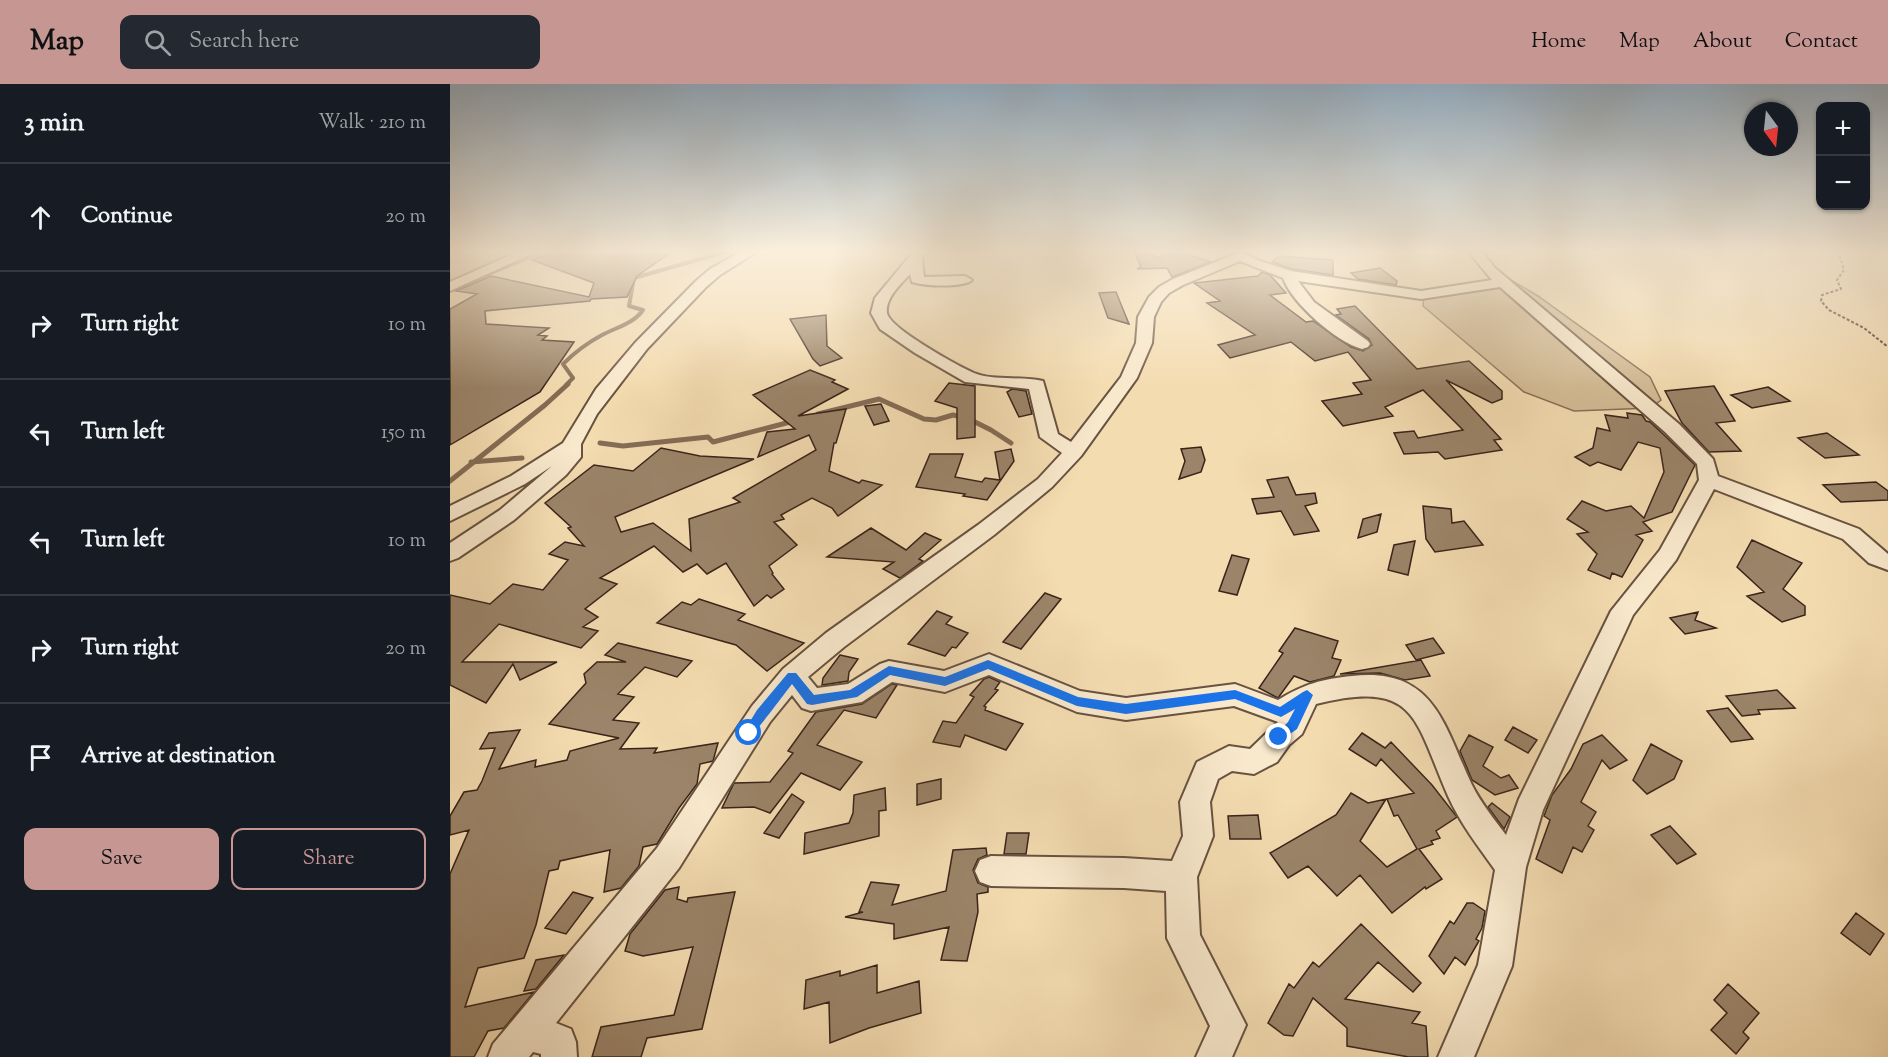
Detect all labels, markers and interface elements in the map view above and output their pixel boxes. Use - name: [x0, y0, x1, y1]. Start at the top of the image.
- search box: [120, 15, 540, 69]
- text: Map: [30, 22, 84, 62]
- icon: search: [141, 26, 174, 59]
- text: Search here: [189, 26, 299, 58]
- text: Home: [1531, 27, 1586, 57]
- text: Map: [1619, 27, 1660, 57]
- text: About: [1693, 27, 1752, 57]
- text: Contact: [1785, 27, 1858, 57]
- north arrow: [1744, 102, 1798, 156]
- map controls: [1816, 102, 1870, 210]
- button: +: [1816, 102, 1870, 156]
- text: 3 min: [24, 105, 84, 142]
- text: Walk · 210 m: [318, 109, 426, 138]
- button: −: [1816, 156, 1870, 210]
- icon: ahead: [24, 201, 57, 234]
- text: Continue: [81, 201, 172, 233]
- text: 20 m: [385, 203, 426, 232]
- icon: right: [24, 309, 57, 342]
- text: Turn right: [81, 309, 178, 341]
- text: 10 m: [388, 311, 426, 340]
- icon: left: [24, 417, 57, 450]
- text: Turn left: [81, 417, 164, 449]
- text: 150 m: [381, 419, 426, 448]
- icon: left: [24, 525, 57, 558]
- text: Turn left: [81, 525, 164, 557]
- text: 10 m: [388, 527, 426, 556]
- icon: right: [24, 633, 57, 666]
- text: Turn right: [81, 633, 178, 665]
- text: 20 m: [385, 635, 426, 664]
- route start: [735, 719, 761, 745]
- route end: [1265, 723, 1291, 749]
- icon: arrive: [24, 741, 57, 774]
- text: Arrive at destination: [81, 741, 276, 773]
- button: Save: [24, 828, 219, 890]
- button: Share: [231, 828, 426, 890]

